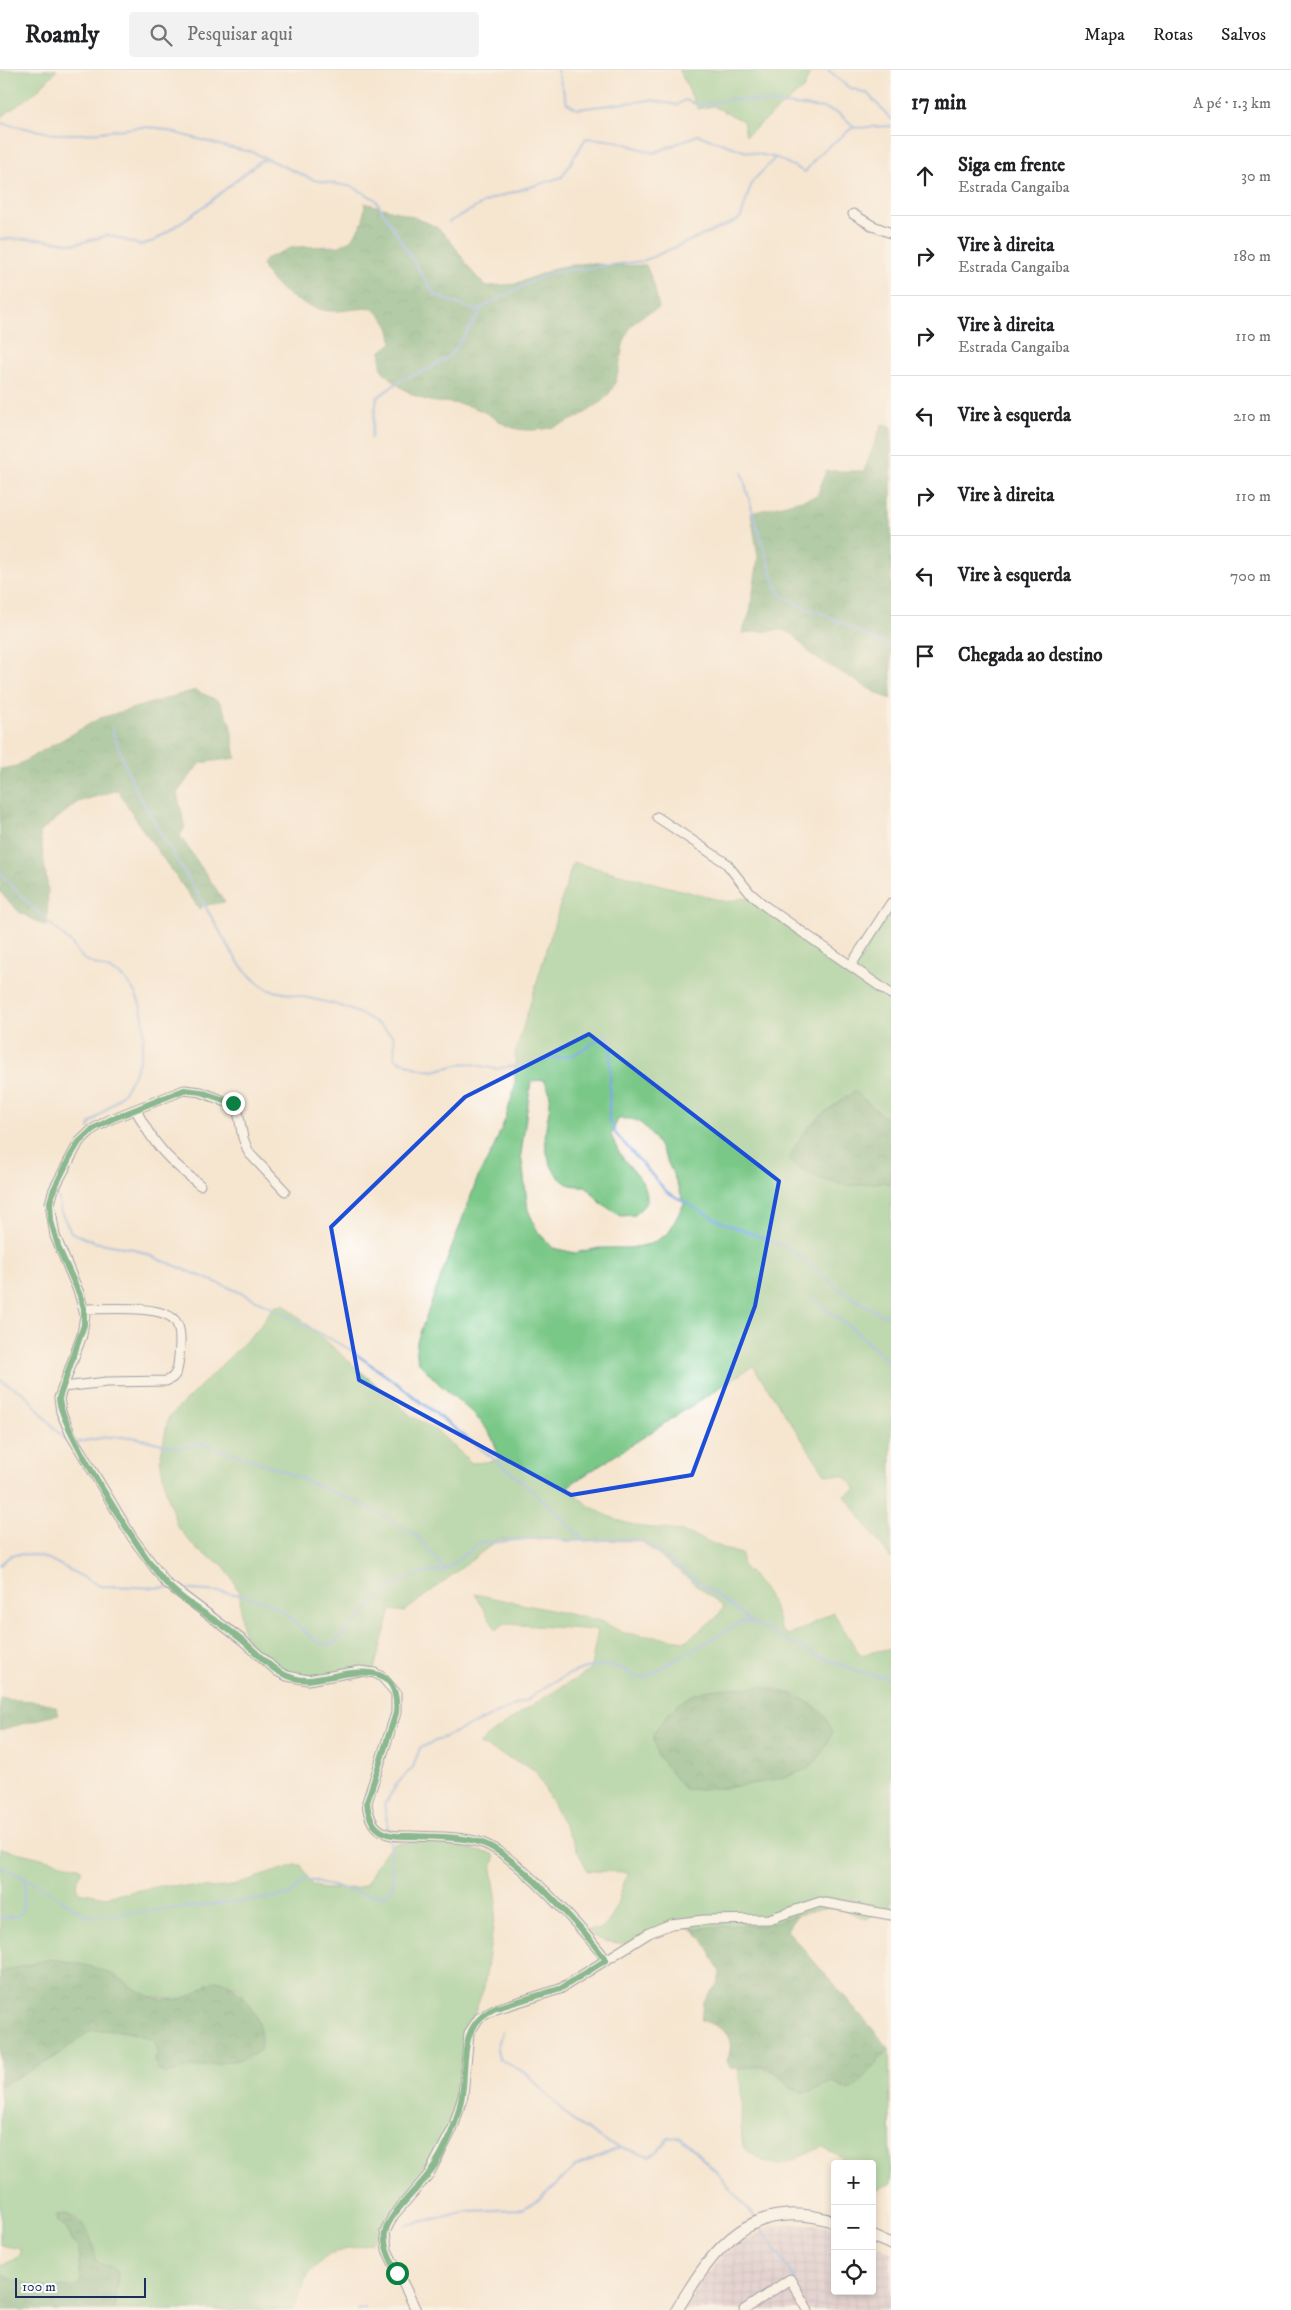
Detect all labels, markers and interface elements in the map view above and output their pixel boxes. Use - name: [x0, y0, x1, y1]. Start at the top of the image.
- search box: [129, 12, 479, 57]
- text: Roamly: [25, 20, 99, 50]
- icon: search: [147, 21, 175, 49]
- text: Pesquisar aqui: [187, 23, 293, 46]
- text: Mapa: [1084, 24, 1125, 46]
- text: Rotas: [1153, 24, 1193, 46]
- text: Salvos: [1221, 24, 1266, 46]
- text: 17 min: [911, 90, 966, 116]
- text: A pé · 1.3 km: [1193, 93, 1271, 113]
- text: Siga em frente: [958, 154, 1065, 177]
- icon: ahead: [911, 162, 939, 190]
- text: 30 m: [1241, 166, 1271, 186]
- text: Estrada Cangaiba: [958, 177, 1070, 197]
- text: Vire à direita: [958, 234, 1054, 257]
- icon: right: [911, 242, 939, 270]
- text: 180 m: [1233, 246, 1271, 266]
- text: Estrada Cangaiba: [958, 257, 1070, 277]
- text: Vire à direita: [958, 314, 1054, 337]
- icon: right: [911, 322, 939, 350]
- text: 110 m: [1235, 326, 1271, 346]
- text: Estrada Cangaiba: [958, 337, 1070, 357]
- icon: left: [911, 402, 939, 430]
- text: Vire à esquerda: [958, 404, 1071, 427]
- text: 210 m: [1233, 406, 1271, 426]
- icon: right: [911, 482, 939, 510]
- text: Vire à direita: [958, 484, 1054, 507]
- text: 110 m: [1235, 486, 1271, 506]
- icon: left: [911, 562, 939, 590]
- text: Vire à esquerda: [958, 564, 1071, 587]
- text: 700 m: [1230, 566, 1271, 586]
- icon: arrive: [911, 642, 939, 670]
- text: Chegada ao destino: [958, 644, 1103, 667]
- route end: [222, 1092, 245, 1115]
- map controls: [831, 2160, 876, 2295]
- button: +: [831, 2160, 876, 2205]
- button: −: [831, 2205, 876, 2250]
- button: locate: [831, 2250, 876, 2295]
- route start: [386, 2262, 409, 2285]
- scale bar: [15, 2275, 146, 2298]
- text: 100 m: [22, 2278, 56, 2296]

